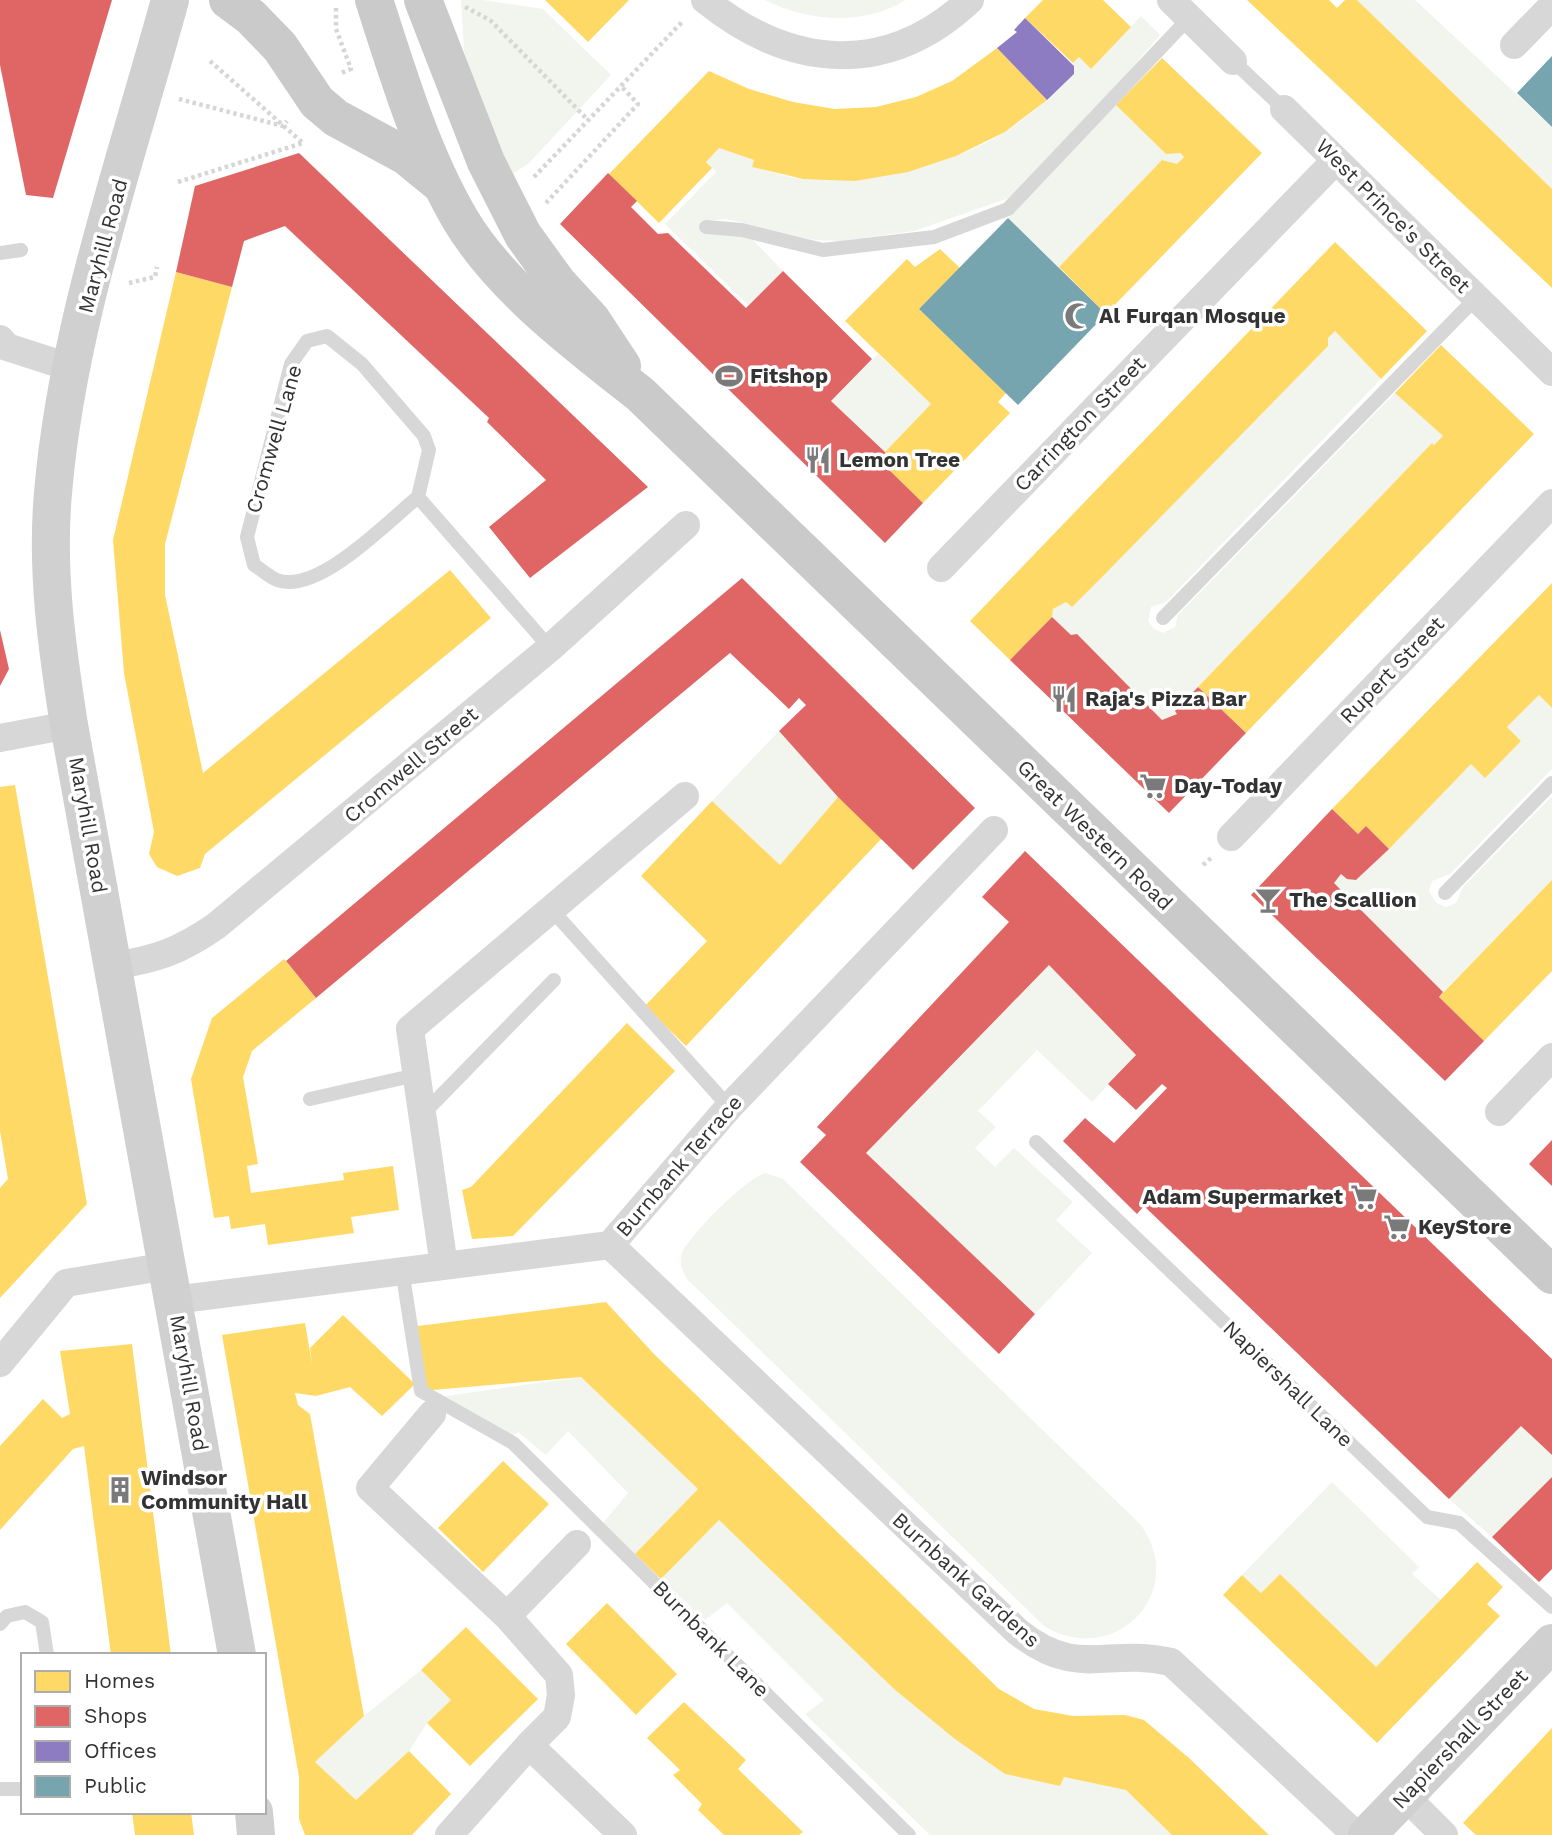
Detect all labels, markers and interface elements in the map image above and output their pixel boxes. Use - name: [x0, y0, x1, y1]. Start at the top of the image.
- street label: West Prince's Street: [1311, 133, 1476, 298]
- street label: Maryhill Road: [73, 176, 132, 316]
- mosque icon: Al Furqan Mosque: [1063, 301, 1093, 331]
- place label: Al Furqan Mosque: [1099, 303, 1286, 328]
- street label: Carrington Street: [1009, 351, 1151, 496]
- sports icon: Fitshop: [714, 361, 744, 391]
- street label: Cromwell Lane: [240, 362, 307, 516]
- place label: Fitshop: [750, 363, 828, 388]
- restaurant icon: Lemon Tree: [803, 445, 833, 475]
- place label: Lemon Tree: [839, 447, 960, 472]
- street label: Rupert Street: [1334, 611, 1449, 728]
- restaurant icon: Raja's Pizza Bar: [1049, 684, 1079, 714]
- place label: Raja's Pizza Bar: [1085, 686, 1246, 711]
- street label: Cromwell Street: [339, 701, 483, 828]
- street label: Great Western Road: [1013, 754, 1178, 915]
- street label: Maryhill Road: [64, 755, 113, 895]
- supermarket icon: Day-Today: [1138, 771, 1168, 801]
- place label: Day-Today: [1174, 773, 1282, 798]
- bar icon: The Scallion: [1253, 885, 1283, 915]
- place label: The Scallion: [1289, 887, 1417, 912]
- street label: Burnbank Terrace: [610, 1090, 747, 1242]
- supermarket icon: Adam Supermarket: [1349, 1182, 1379, 1212]
- place label: Adam Supermarket: [1142, 1184, 1343, 1209]
- supermarket icon: KeyStore: [1382, 1212, 1412, 1242]
- place label: KeyStore: [1418, 1214, 1512, 1239]
- street label: Maryhill Road: [165, 1313, 214, 1453]
- street label: Napiershall Lane: [1218, 1315, 1359, 1452]
- place label: Windsor Community Hall: [141, 1465, 308, 1514]
- building icon: Windsor Community Hall: [105, 1475, 135, 1505]
- street label: Burnbank Gardens: [888, 1507, 1045, 1652]
- street label: Burnbank Lane: [648, 1575, 775, 1702]
- legend: [21, 1653, 266, 1814]
- street label: Napiershall Street: [1387, 1663, 1533, 1814]
- text: Homes: [84, 1668, 155, 1693]
- text: Shops: [84, 1703, 147, 1728]
- text: Offices: [84, 1738, 157, 1763]
- text: Public: [84, 1773, 147, 1798]

